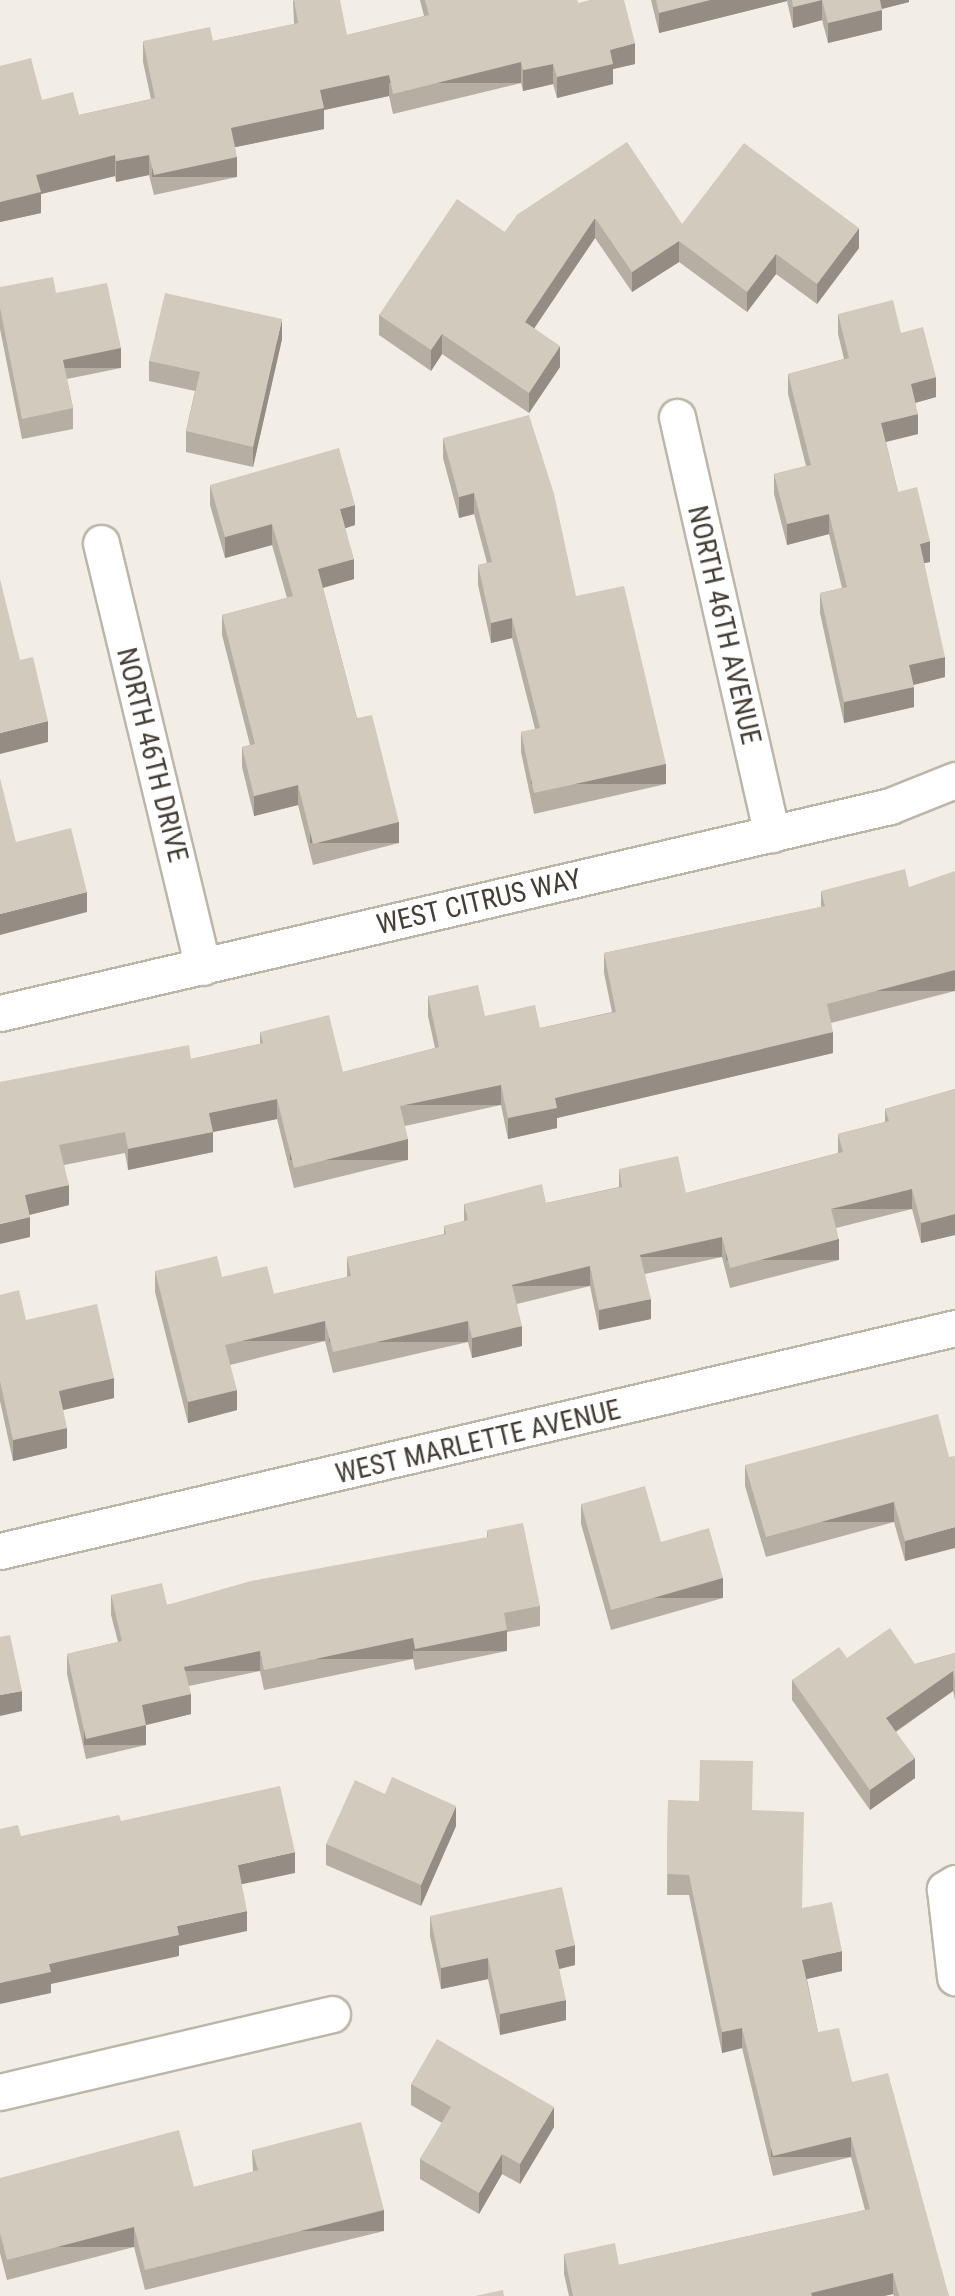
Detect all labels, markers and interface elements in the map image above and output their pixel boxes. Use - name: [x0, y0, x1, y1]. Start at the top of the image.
- street label: NORTH 46TH AVENUE: [680, 502, 768, 748]
- street label: NORTH 46TH DRIVE: [109, 644, 195, 866]
- street label: WEST CITRUS WAY: [373, 862, 585, 942]
- street label: WEST MARLETTE AVENUE: [332, 1393, 624, 1491]

